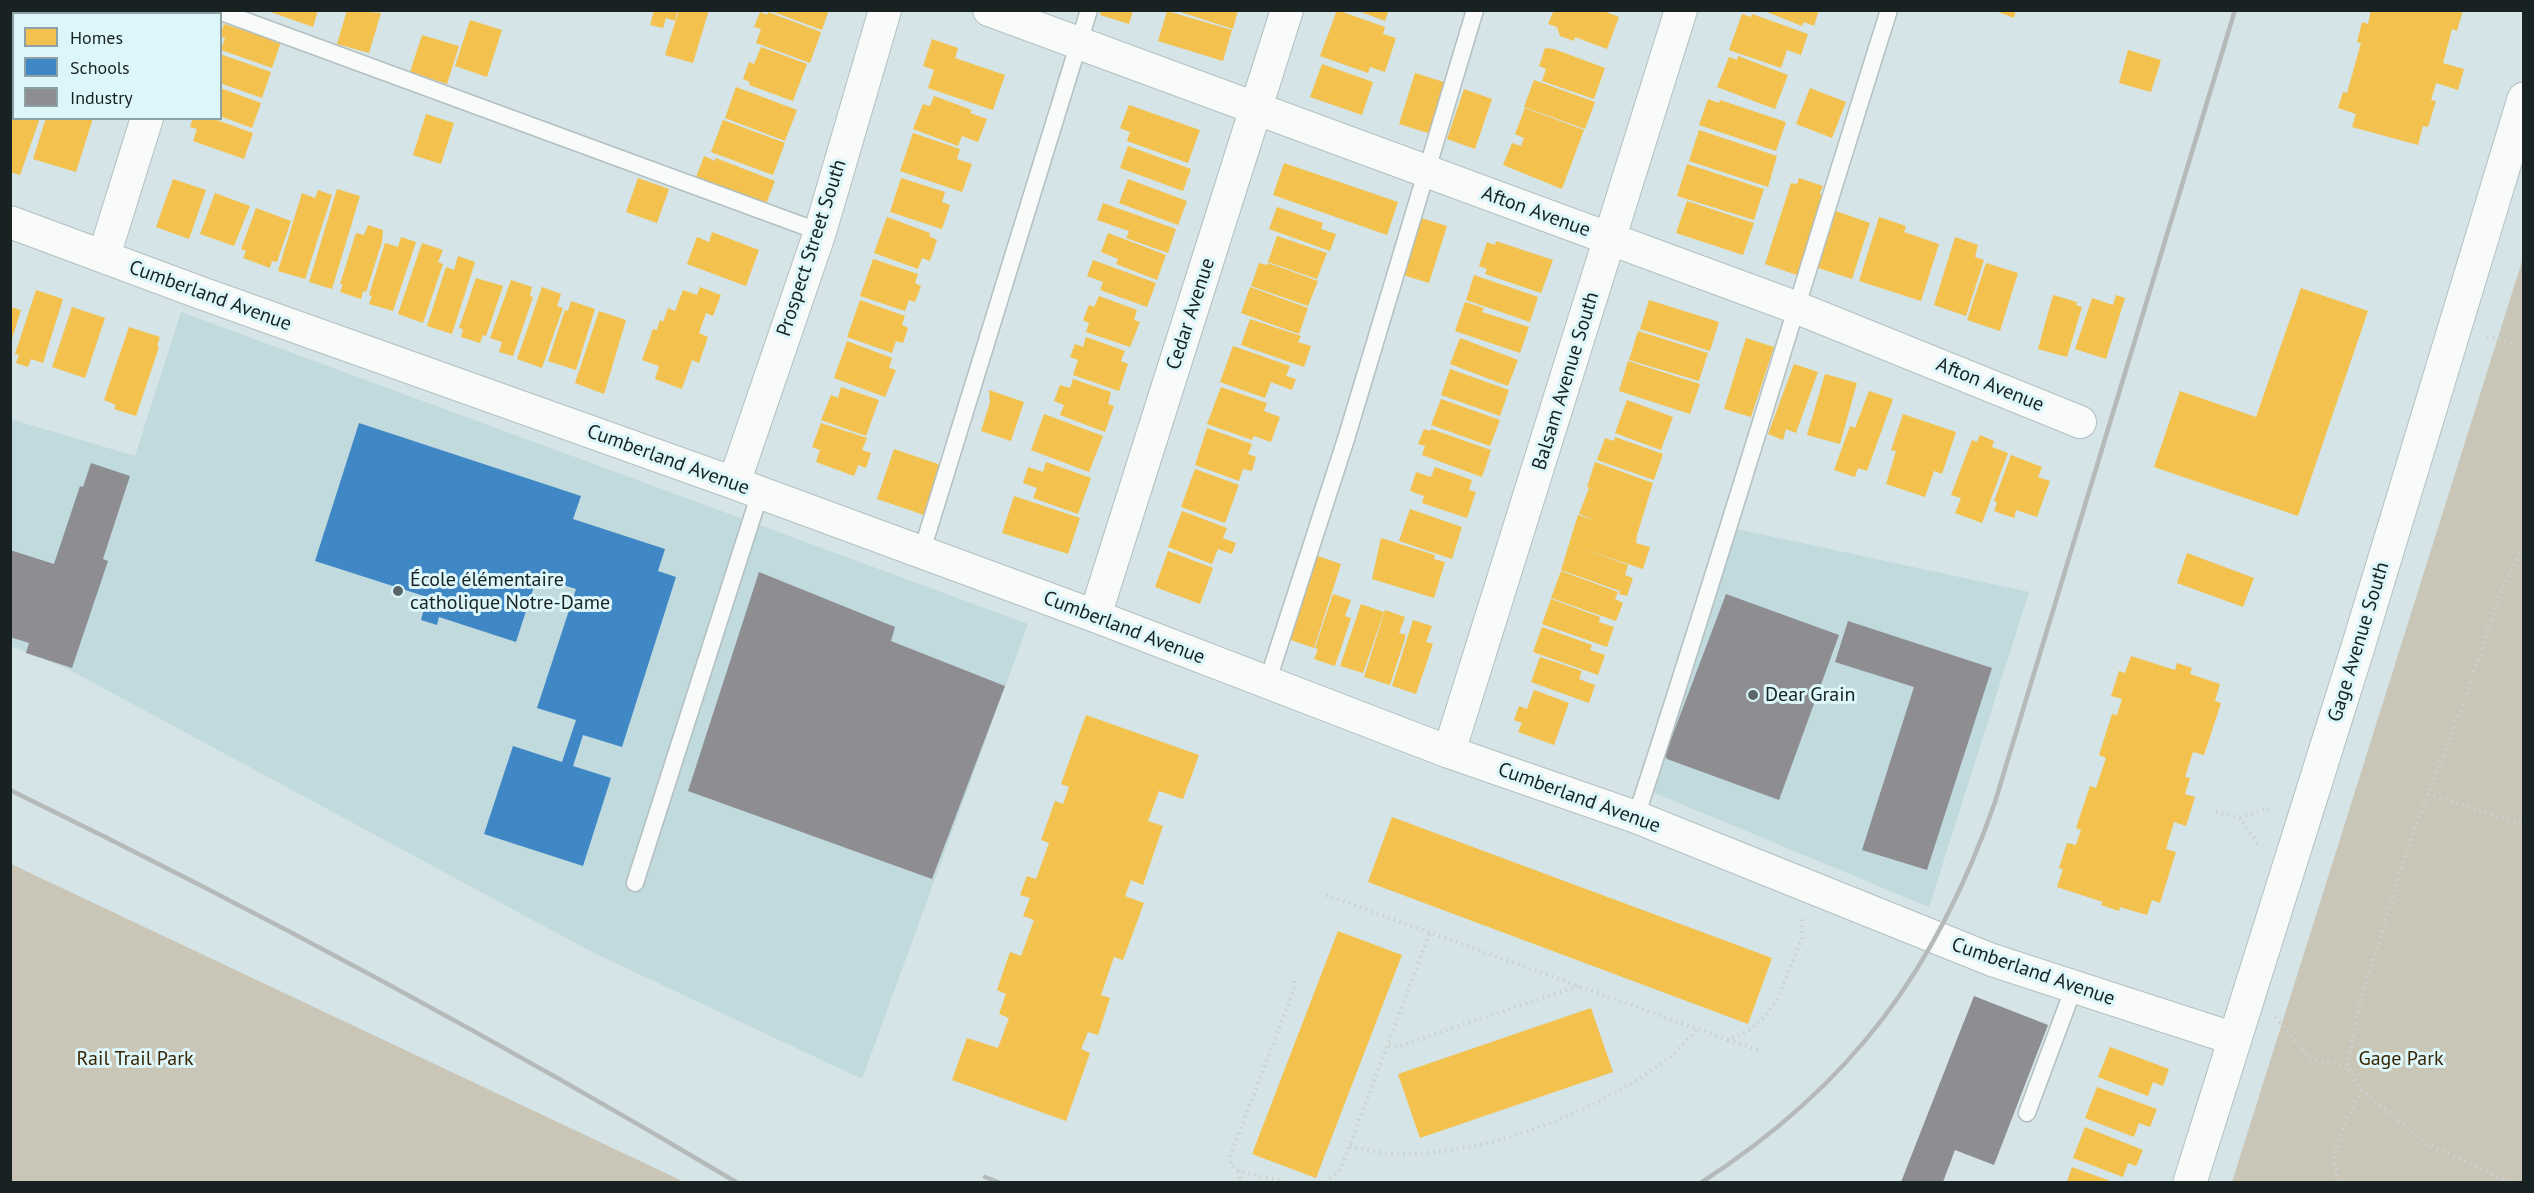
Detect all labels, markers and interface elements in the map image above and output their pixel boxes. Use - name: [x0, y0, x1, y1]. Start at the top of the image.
- legend: [12, 12, 222, 120]
- text: Homes: [70, 26, 123, 49]
- text: Schools: [70, 56, 130, 79]
- text: Industry: [70, 86, 133, 109]
- street label: Prospect Street South: [772, 157, 852, 339]
- street label: Afton Avenue: [1478, 181, 1594, 243]
- street label: Cumberland Avenue: [125, 255, 295, 337]
- street label: Cedar Avenue: [1162, 255, 1220, 373]
- street label: Balsam Avenue South: [1527, 289, 1605, 473]
- street label: Afton Avenue: [1933, 353, 2047, 417]
- street label: Cumberland Avenue: [583, 419, 753, 501]
- street label: Gage Avenue South: [2323, 559, 2395, 725]
- place label: École élémentaire catholique Notre-Dame: [410, 568, 610, 615]
- marker: École élémentaire catholique Notre-Dame: [391, 584, 405, 598]
- street label: Cumberland Avenue: [1040, 586, 1208, 670]
- place label: Dear Grain: [1765, 683, 1856, 707]
- marker: Dear Grain: [1746, 688, 1760, 702]
- street label: Cumberland Avenue: [1494, 757, 1664, 839]
- street label: Cumberland Avenue: [1948, 933, 2118, 1011]
- park label: Rail Trail Park: [76, 1047, 194, 1071]
- park label: Gage Park: [2358, 1047, 2444, 1071]

